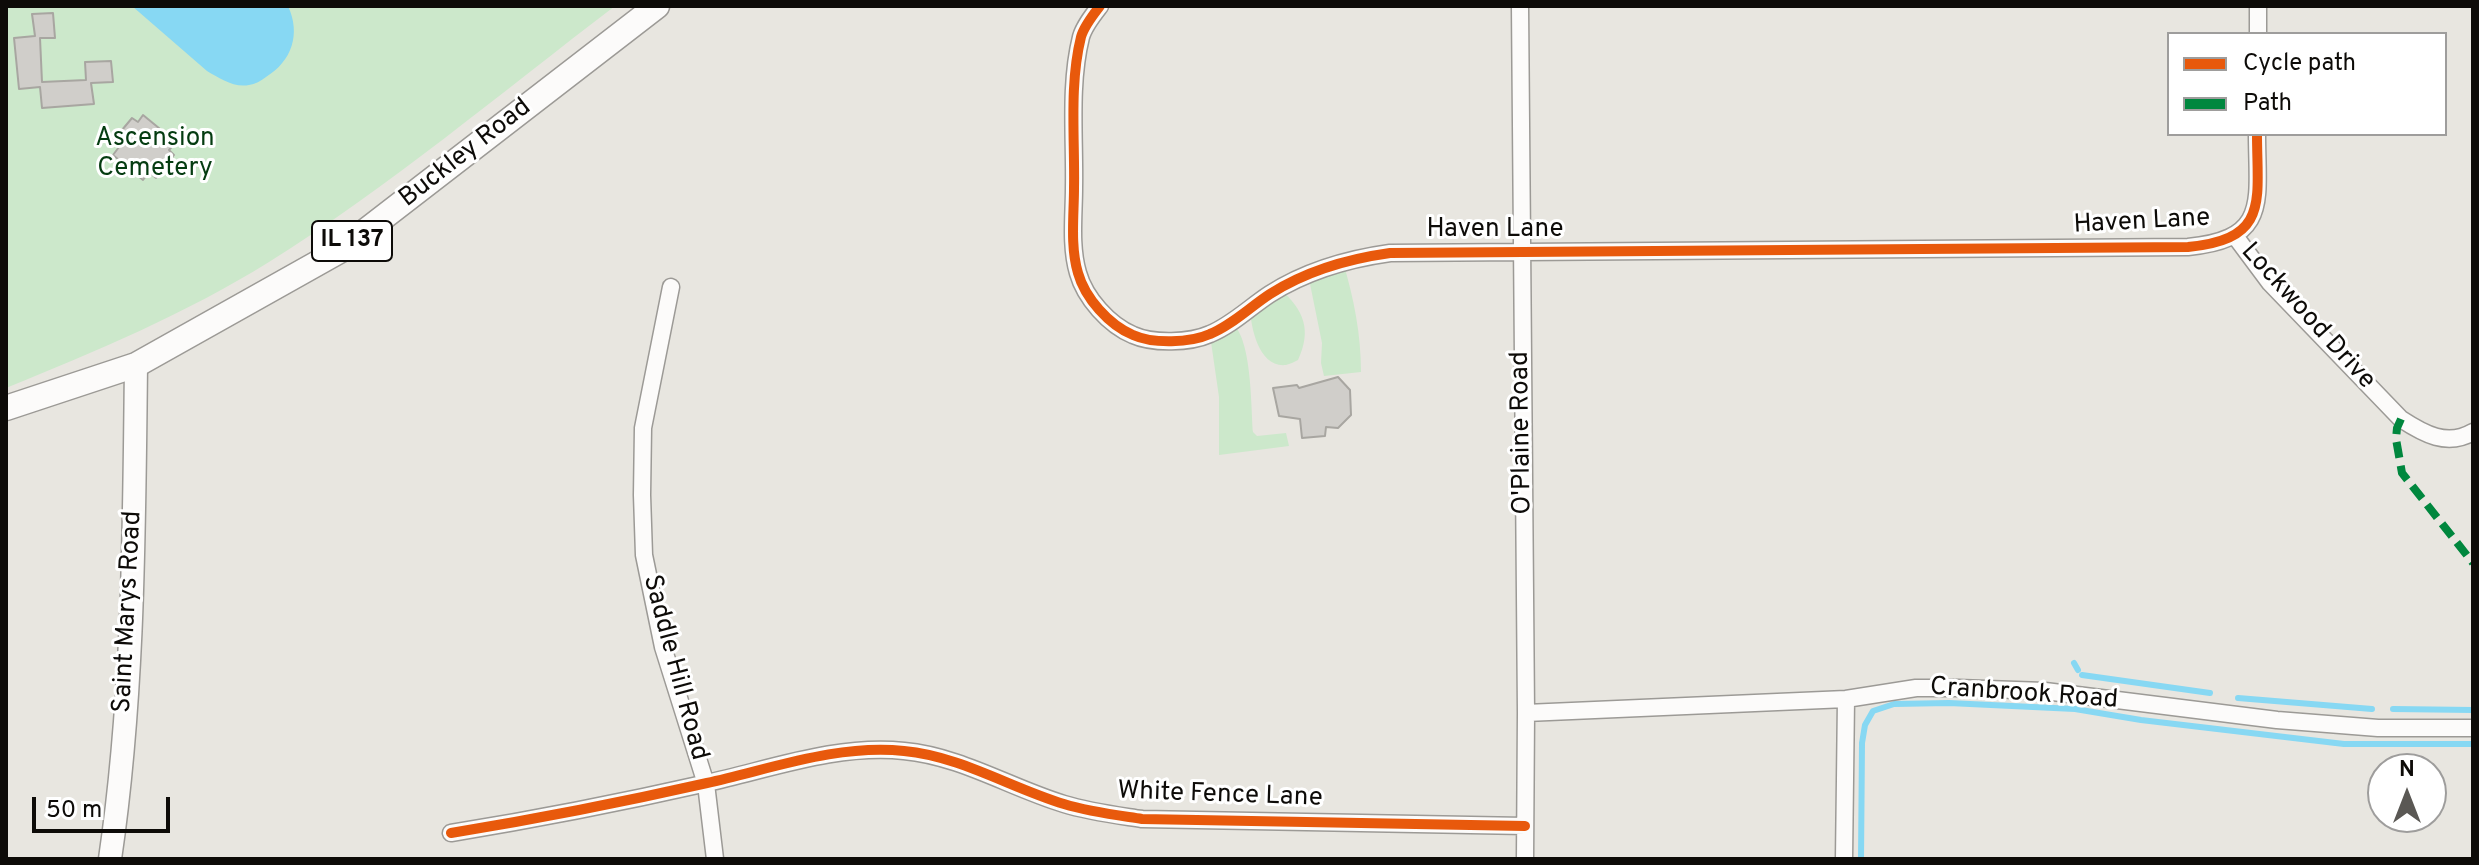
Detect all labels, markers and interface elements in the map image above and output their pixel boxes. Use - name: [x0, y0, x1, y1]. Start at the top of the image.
- legend: [2167, 32, 2447, 136]
- text: Cycle path: [2243, 49, 2356, 79]
- text: Path: [2243, 89, 2292, 119]
- street label: Buckley Road: [394, 93, 538, 215]
- park label: Ascension Cemetery: [95, 124, 215, 186]
- street label: Haven Lane: [2073, 204, 2211, 242]
- street label: Haven Lane: [1427, 215, 1563, 247]
- road number: IL 137: [312, 221, 392, 261]
- street label: Lockwood Drive: [2233, 237, 2381, 397]
- street label: O'Plaine Road: [1506, 351, 1540, 515]
- street label: Saint Marys Road: [108, 510, 150, 714]
- street label: Saddle Hill Road: [634, 572, 714, 764]
- street label: Cranbrook Road: [1929, 673, 2119, 717]
- north arrow: [2367, 753, 2447, 833]
- text: N: [2399, 757, 2415, 784]
- street label: White Fence Lane: [1117, 777, 1323, 815]
- scale bar: [36, 781, 174, 831]
- text: 50 m: [46, 796, 102, 826]

